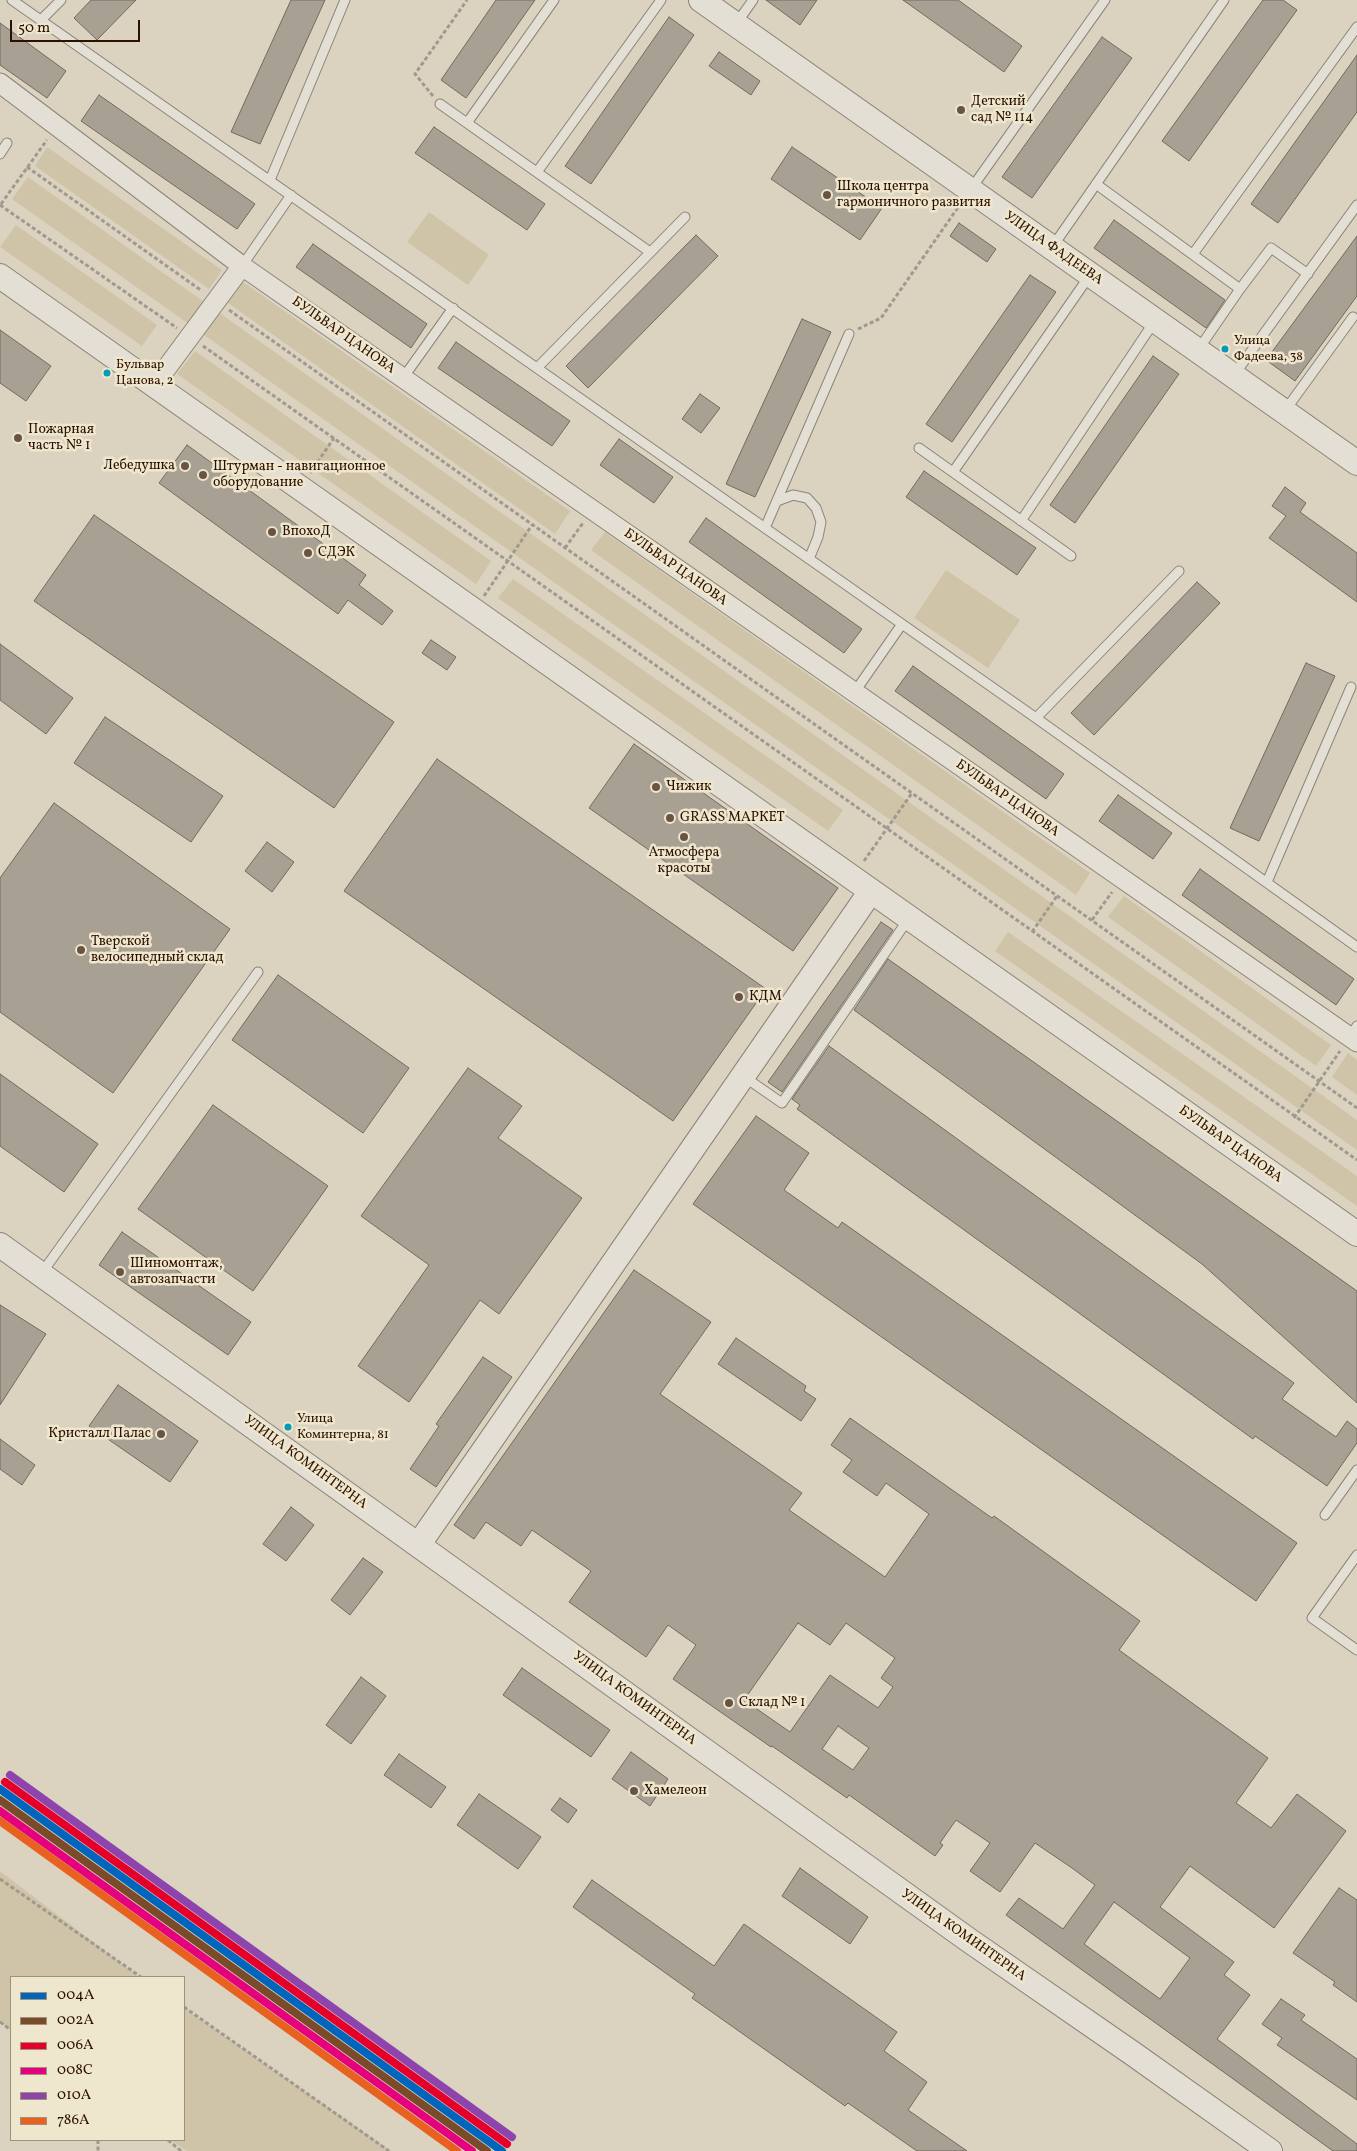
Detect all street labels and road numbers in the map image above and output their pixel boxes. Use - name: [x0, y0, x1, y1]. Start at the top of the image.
- street label: УЛИЦА ФАДЕЕВА: [1000, 209, 1106, 289]
- street label: БУЛЬВАР ЦАНОВА: [288, 294, 398, 378]
- street label: БУЛЬВАР ЦАНОВА: [620, 526, 730, 610]
- street label: БУЛЬВАР ЦАНОВА: [952, 757, 1062, 841]
- street label: БУЛЬВАР ЦАНОВА: [1175, 1103, 1285, 1187]
- street label: УЛИЦА КОМИНТЕРНА: [240, 1412, 370, 1514]
- street label: УЛИЦА КОМИНТЕРНА: [569, 1648, 699, 1750]
- street label: УЛИЦА КОМИНТЕРНА: [897, 1886, 1029, 1986]

